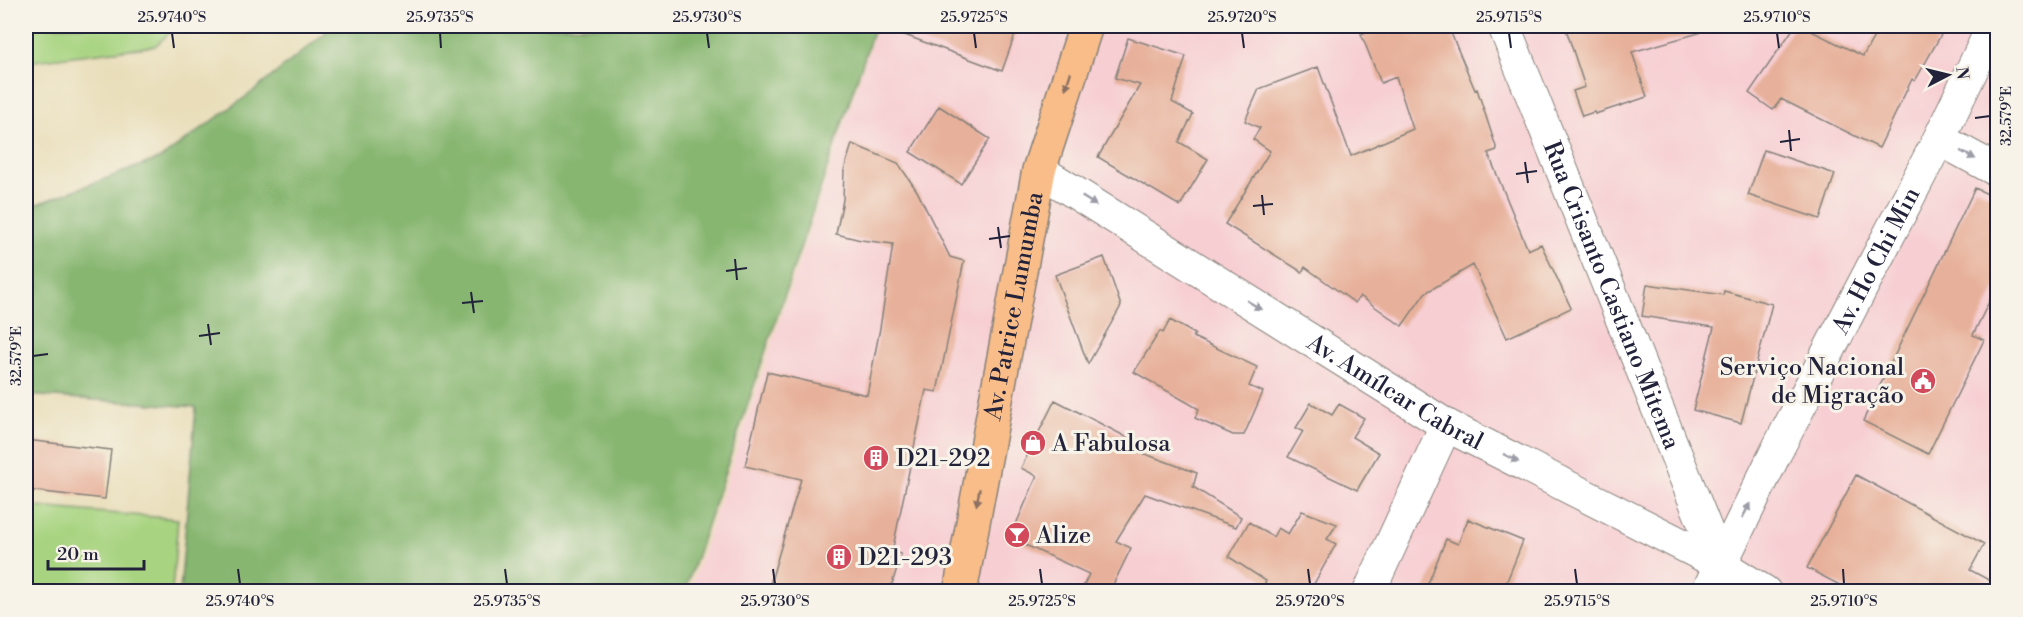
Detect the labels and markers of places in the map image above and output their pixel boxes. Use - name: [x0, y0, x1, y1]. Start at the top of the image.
- place label: Serviço Nacional de Migração: [1720, 353, 1904, 411]
- public building icon: Serviço Nacional de Migração: [1908, 366, 1938, 396]
- shop icon: A Fabulosa: [1018, 428, 1048, 458]
- place label: A Fabulosa: [1051, 429, 1171, 459]
- building icon: D21-292: [861, 443, 891, 473]
- place label: D21-292: [896, 444, 990, 474]
- bar icon: Alize: [1002, 520, 1032, 550]
- place label: Alize: [1035, 521, 1091, 551]
- building icon: D21-293: [824, 542, 854, 572]
- place label: D21-293: [858, 543, 952, 573]

